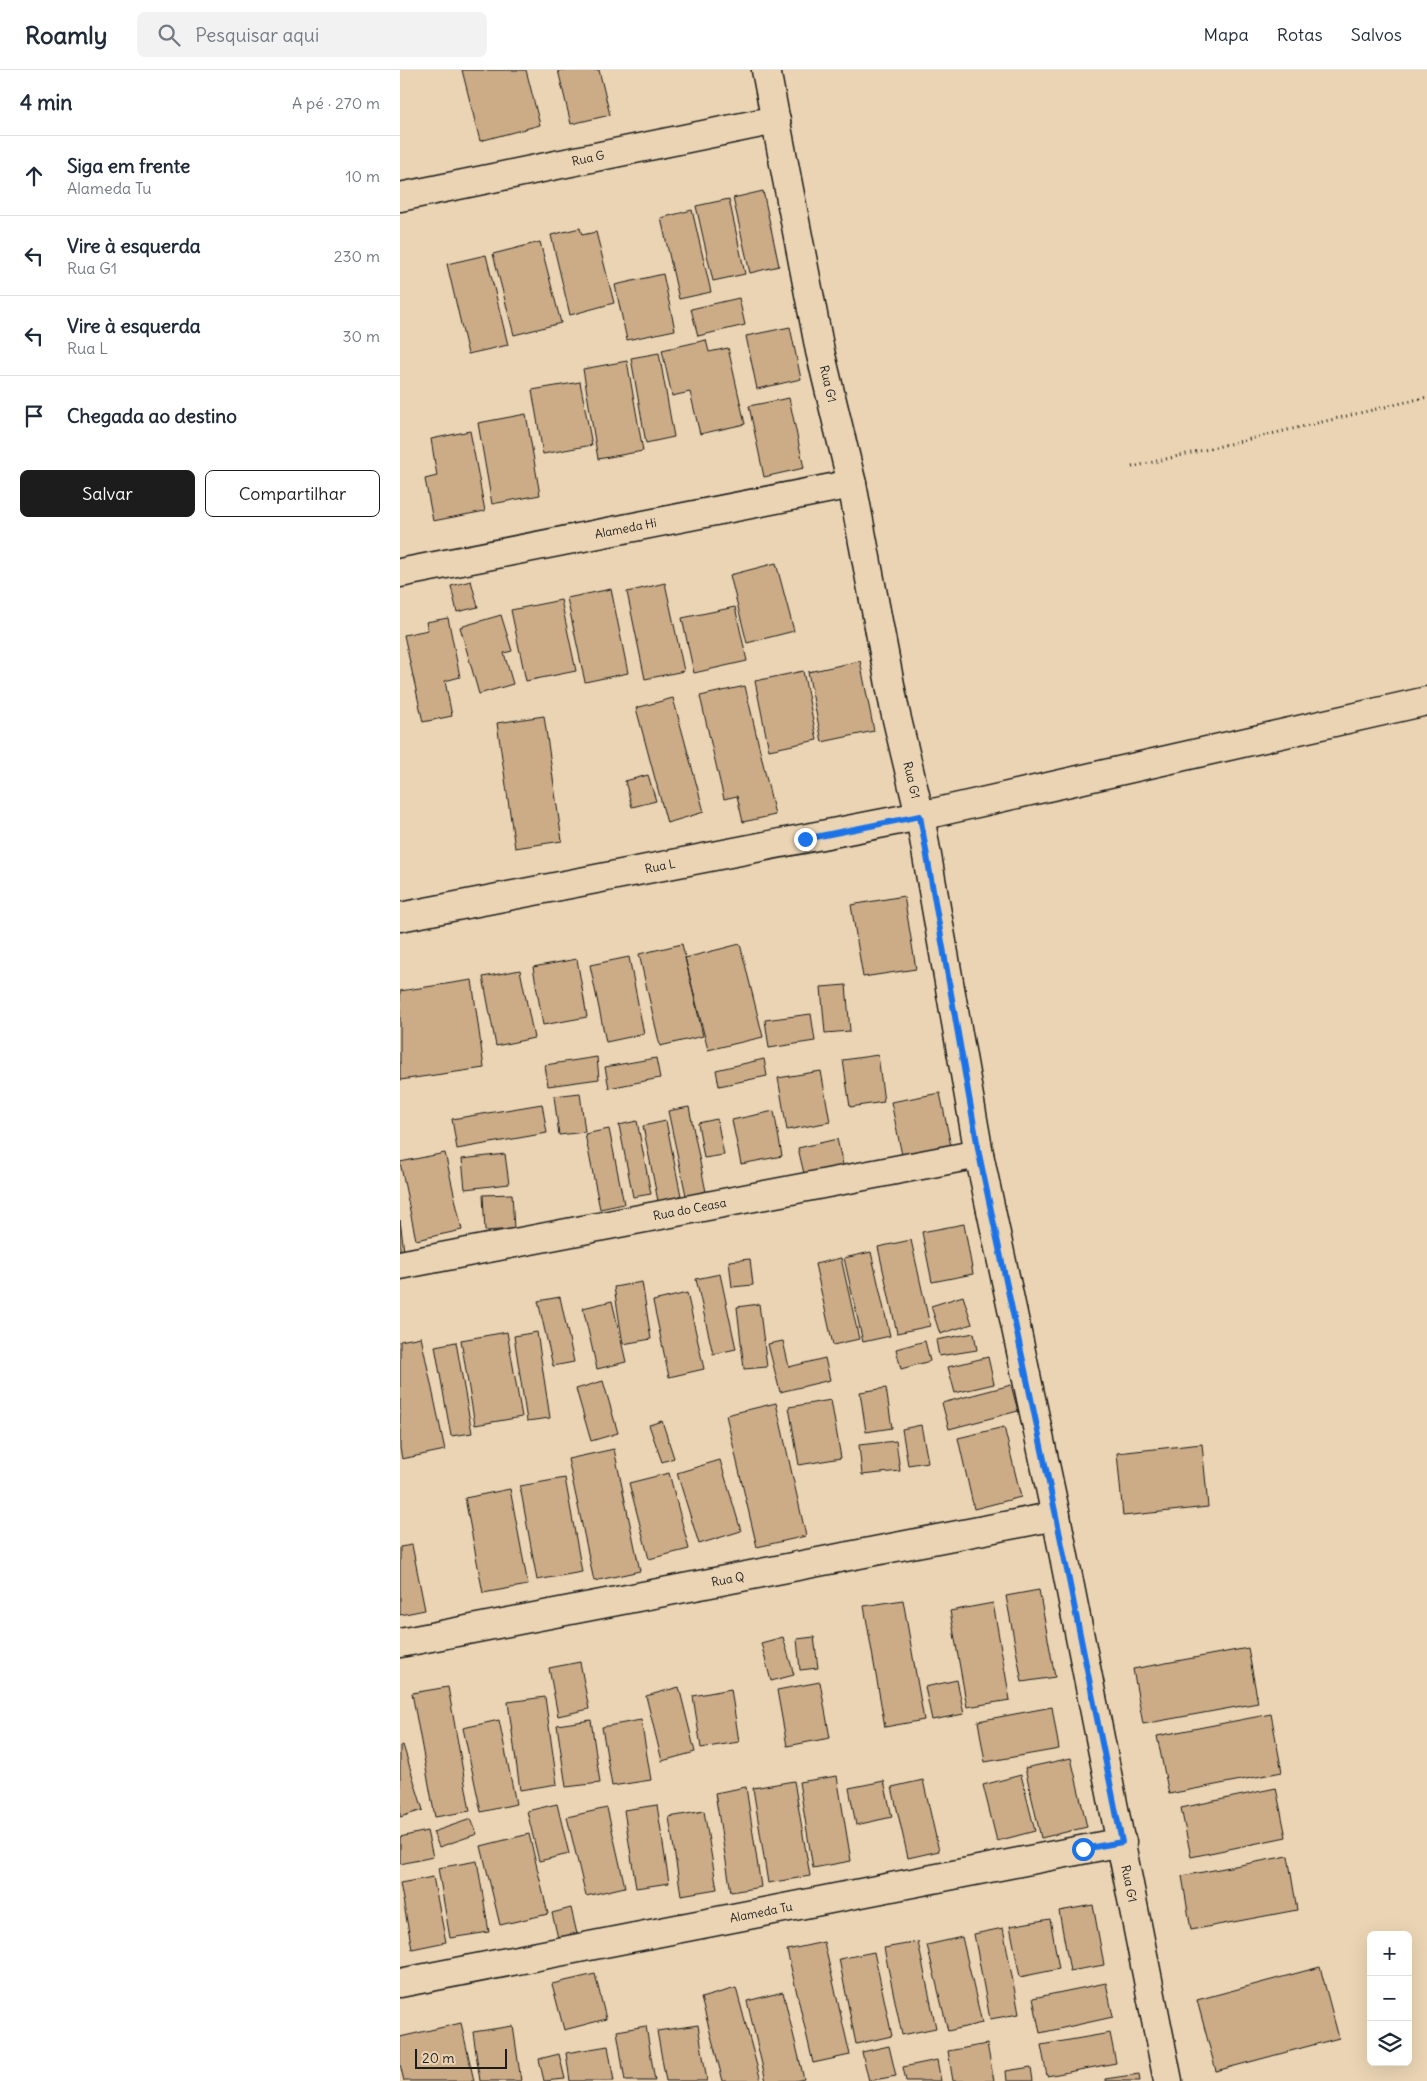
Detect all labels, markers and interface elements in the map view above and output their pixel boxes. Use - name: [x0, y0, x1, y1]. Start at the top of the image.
- search box: [137, 12, 487, 57]
- text: Roamly: [25, 20, 107, 50]
- icon: search: [155, 21, 183, 49]
- text: Pesquisar aqui: [195, 23, 319, 47]
- text: Mapa: [1204, 23, 1249, 46]
- text: Rotas: [1277, 23, 1323, 46]
- text: Salvos: [1351, 23, 1402, 46]
- text: 4 min: [20, 89, 72, 116]
- text: A pé · 270 m: [292, 93, 380, 113]
- street label: Rua G: [570, 147, 606, 169]
- text: Siga em frente: [67, 154, 190, 178]
- icon: ahead: [20, 162, 48, 190]
- text: 10 m: [345, 166, 380, 186]
- text: Alameda Tu: [67, 178, 152, 198]
- text: Vire à esquerda: [67, 234, 201, 258]
- icon: left: [20, 242, 48, 270]
- text: 230 m: [334, 246, 380, 266]
- text: Rua G1: [67, 258, 117, 278]
- text: Vire à esquerda: [67, 314, 201, 338]
- icon: left: [20, 322, 48, 350]
- text: 30 m: [343, 326, 380, 346]
- text: Rua L: [67, 338, 108, 358]
- street label: Rua G1: [817, 364, 840, 404]
- icon: arrive: [20, 402, 48, 430]
- text: Chegada ao destino: [67, 404, 237, 428]
- button: Salvar: [20, 470, 195, 517]
- button: Compartilhar: [205, 470, 380, 517]
- street label: Alameda Hi: [594, 515, 658, 541]
- street label: Rua G1: [900, 760, 924, 800]
- route end: [794, 828, 817, 851]
- street label: Rua L: [644, 856, 677, 876]
- street label: Rua do Ceasa: [652, 1195, 728, 1223]
- street label: Rua Q: [710, 1568, 746, 1590]
- route start: [1072, 1838, 1095, 1861]
- street label: Rua G1: [1118, 1864, 1140, 1904]
- street label: Alameda Tu: [728, 1899, 794, 1925]
- map controls: [1367, 1931, 1412, 2066]
- button: +: [1367, 1931, 1412, 1976]
- button: −: [1367, 1976, 1412, 2021]
- button: layers: [1367, 2021, 1412, 2066]
- scale bar: [415, 2046, 508, 2069]
- text: 20 m: [422, 2049, 455, 2067]

